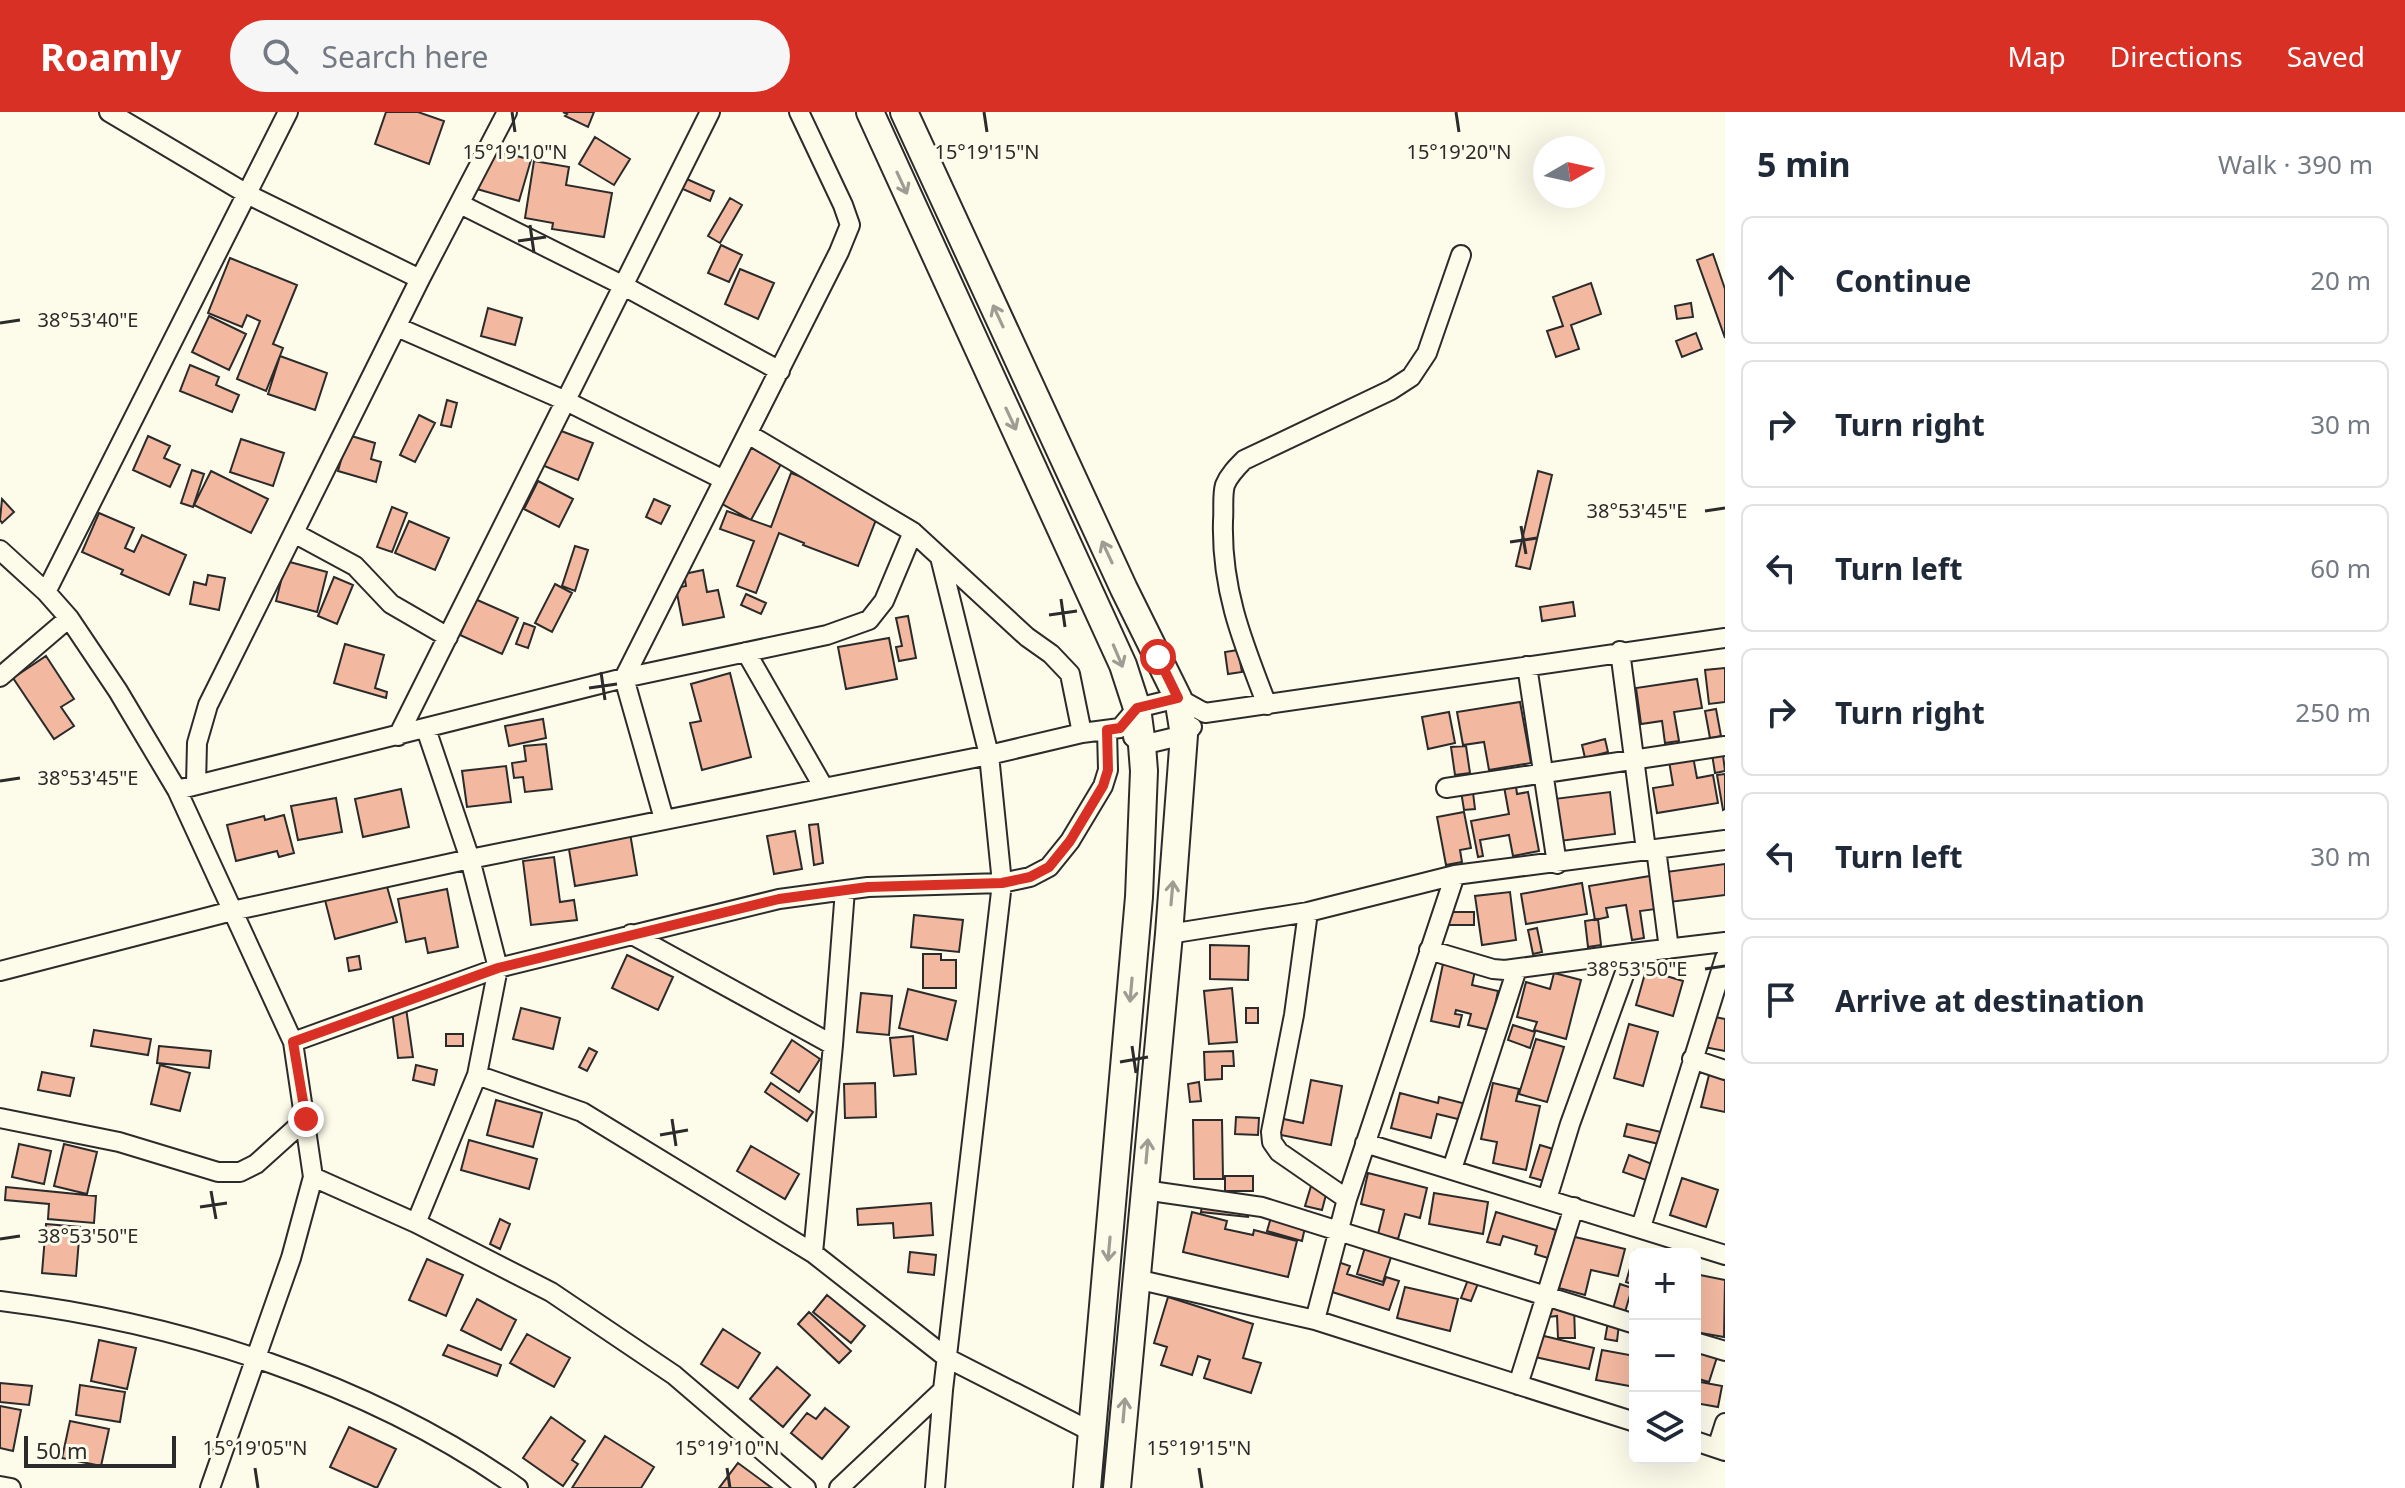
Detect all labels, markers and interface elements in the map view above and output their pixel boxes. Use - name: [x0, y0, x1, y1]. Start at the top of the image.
- search box: [230, 20, 790, 92]
- text: Roamly: [40, 30, 182, 82]
- icon: search: [258, 34, 302, 78]
- text: Search here: [322, 36, 488, 77]
- text: Map: [2007, 37, 2066, 75]
- text: Directions: [2110, 37, 2243, 75]
- text: Saved: [2287, 37, 2365, 75]
- north arrow: [1533, 136, 1605, 208]
- text: 15°19'10"N: [462, 138, 568, 165]
- text: 15°19'15"N: [934, 138, 1040, 165]
- text: 15°19'20"N: [1406, 138, 1512, 165]
- text: 5 min: [1757, 141, 1851, 187]
- text: Walk · 390 m: [2218, 146, 2373, 182]
- one-way arrow: [896, 170, 911, 195]
- icon: ahead: [1759, 258, 1803, 302]
- text: Continue: [1835, 260, 1971, 301]
- text: 20 m: [2310, 262, 2371, 298]
- one-way arrow: [990, 305, 1005, 329]
- text: 38°53'40"E: [38, 306, 138, 333]
- icon: right: [1759, 402, 1803, 446]
- text: Turn right: [1835, 404, 1985, 445]
- text: 30 m: [2310, 406, 2371, 442]
- one-way arrow: [1004, 407, 1019, 431]
- text: 38°53'45"E: [1587, 497, 1687, 524]
- one-way arrow: [1099, 541, 1114, 565]
- icon: left: [1759, 546, 1803, 590]
- text: Turn left: [1835, 548, 1963, 589]
- text: 60 m: [2310, 550, 2371, 586]
- route start: [1140, 639, 1176, 675]
- one-way arrow: [1112, 643, 1127, 668]
- icon: right: [1759, 690, 1803, 734]
- text: Turn right: [1835, 692, 1985, 733]
- text: 250 m: [2295, 694, 2371, 730]
- text: 38°53'45"E: [38, 764, 138, 791]
- icon: left: [1759, 834, 1803, 878]
- text: Turn left: [1835, 836, 1963, 877]
- text: 30 m: [2310, 838, 2371, 874]
- one-way arrow: [1165, 880, 1180, 906]
- text: 38°53'50"E: [1587, 955, 1687, 982]
- one-way arrow: [1123, 976, 1138, 1003]
- icon: arrive: [1759, 978, 1803, 1022]
- text: Arrive at destination: [1835, 980, 2145, 1021]
- route end: [288, 1101, 324, 1137]
- one-way arrow: [1140, 1138, 1155, 1165]
- text: 38°53'50"E: [38, 1222, 138, 1249]
- one-way arrow: [1101, 1235, 1116, 1262]
- map controls: [1629, 1248, 1701, 1464]
- button: +: [1629, 1248, 1701, 1320]
- button: −: [1629, 1320, 1701, 1392]
- button: layers: [1629, 1392, 1701, 1464]
- one-way arrow: [1117, 1397, 1132, 1424]
- scale bar: [24, 1432, 176, 1468]
- text: 15°19'05"N: [202, 1434, 308, 1461]
- text: 15°19'10"N: [674, 1434, 780, 1461]
- text: 15°19'15"N: [1146, 1434, 1252, 1461]
- text: 50 m: [36, 1435, 87, 1465]

